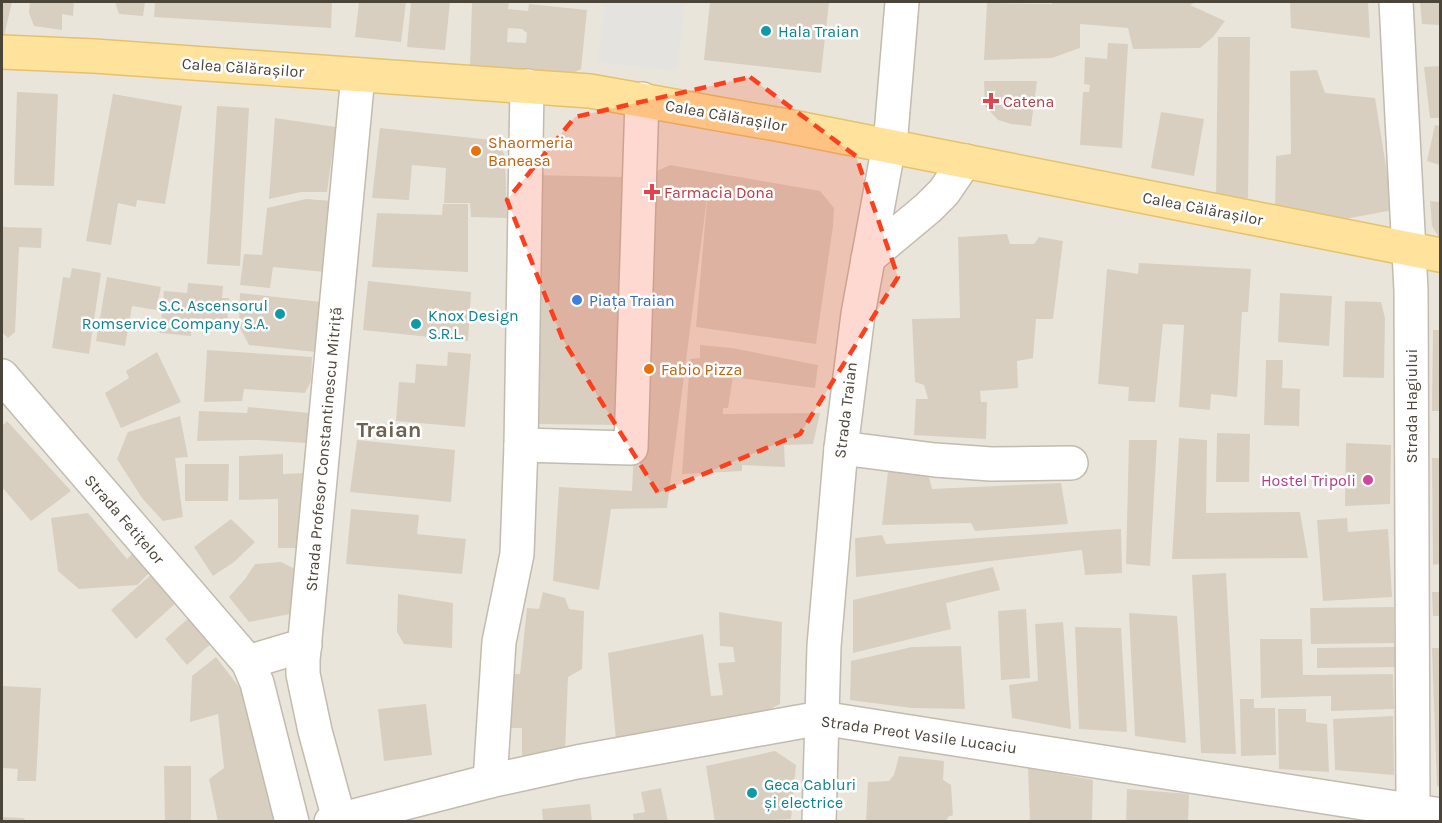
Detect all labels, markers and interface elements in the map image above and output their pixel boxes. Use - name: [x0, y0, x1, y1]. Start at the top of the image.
- place label: Hala Traian: [778, 22, 859, 41]
- marker: Hala Traian: [759, 24, 773, 38]
- street label: Calea Călărașilor: [181, 54, 305, 81]
- place label: Catena: [1003, 92, 1054, 111]
- marker: Catena: [984, 94, 998, 108]
- street label: Calea Călărașilor: [664, 95, 788, 136]
- place label: Shaormeria Baneasa: [488, 133, 573, 170]
- marker: Shaormeria Baneasa: [469, 144, 483, 158]
- place label: Farmacia Dona: [664, 183, 774, 202]
- marker: Farmacia Dona: [645, 185, 659, 199]
- street label: Calea Călărașilor: [1141, 187, 1265, 230]
- place label: Piața Traian: [589, 291, 675, 310]
- marker: Piața Traian: [570, 293, 584, 307]
- place label: S.C. Ascensorul Romservice Company S.A.: [82, 296, 268, 333]
- street label: Strada Profesor Constantinescu Mitriță: [302, 306, 345, 592]
- place label: Knox Design S.R.L.: [428, 306, 519, 343]
- marker: S.C. Ascensorul Romservice Company S.A.: [273, 307, 287, 321]
- marker: Knox Design S.R.L.: [409, 317, 423, 331]
- street label: Strada Hagiului: [1402, 349, 1421, 463]
- place label: Fabio Pizza: [661, 360, 742, 379]
- street label: Strada Traian: [830, 361, 861, 459]
- marker: Fabio Pizza: [642, 362, 656, 376]
- district label: Traian: [356, 417, 422, 443]
- street label: Strada Fetițelor: [81, 471, 169, 568]
- place label: Hostel Tripoli: [1261, 471, 1356, 490]
- marker: Hostel Tripoli: [1361, 473, 1375, 487]
- street label: Strada Preot Vasile Lucaciu: [820, 711, 1018, 758]
- place label: Geca Cabluri și electrice: [764, 775, 856, 812]
- marker: Geca Cabluri și electrice: [745, 786, 759, 800]

